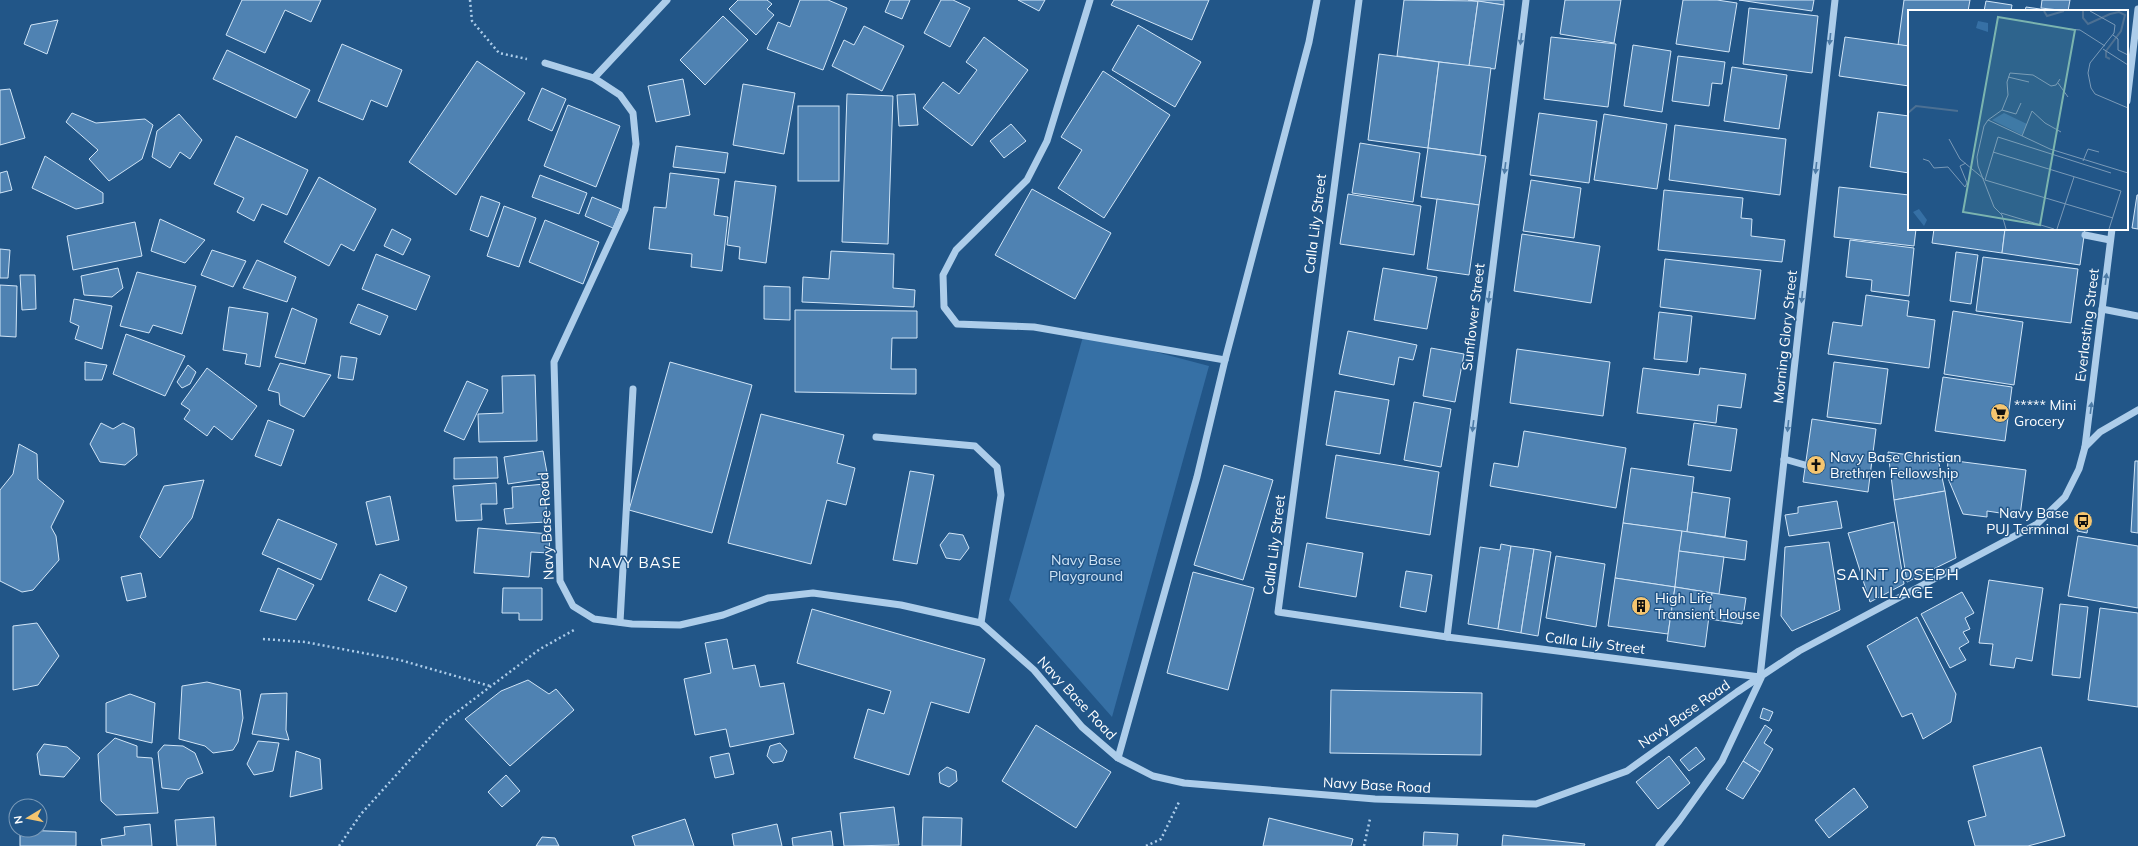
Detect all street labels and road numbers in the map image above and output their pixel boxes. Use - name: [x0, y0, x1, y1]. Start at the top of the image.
- street label: Calla Lily Street: [1300, 173, 1330, 275]
- street label: Sunflower Street: [1457, 262, 1489, 372]
- street label: Everlasting Street: [2071, 267, 2103, 383]
- street label: Morning Glory Street: [1769, 269, 1801, 404]
- street label: Navy Base Road: [534, 472, 558, 580]
- street label: Calla Lily Street: [1259, 494, 1289, 596]
- street label: Calla Lily Street: [1544, 628, 1646, 658]
- street label: Navy Base Road: [1034, 652, 1120, 744]
- street label: Navy Base Road: [1635, 676, 1733, 752]
- street label: Navy Base Road: [1323, 773, 1431, 797]

